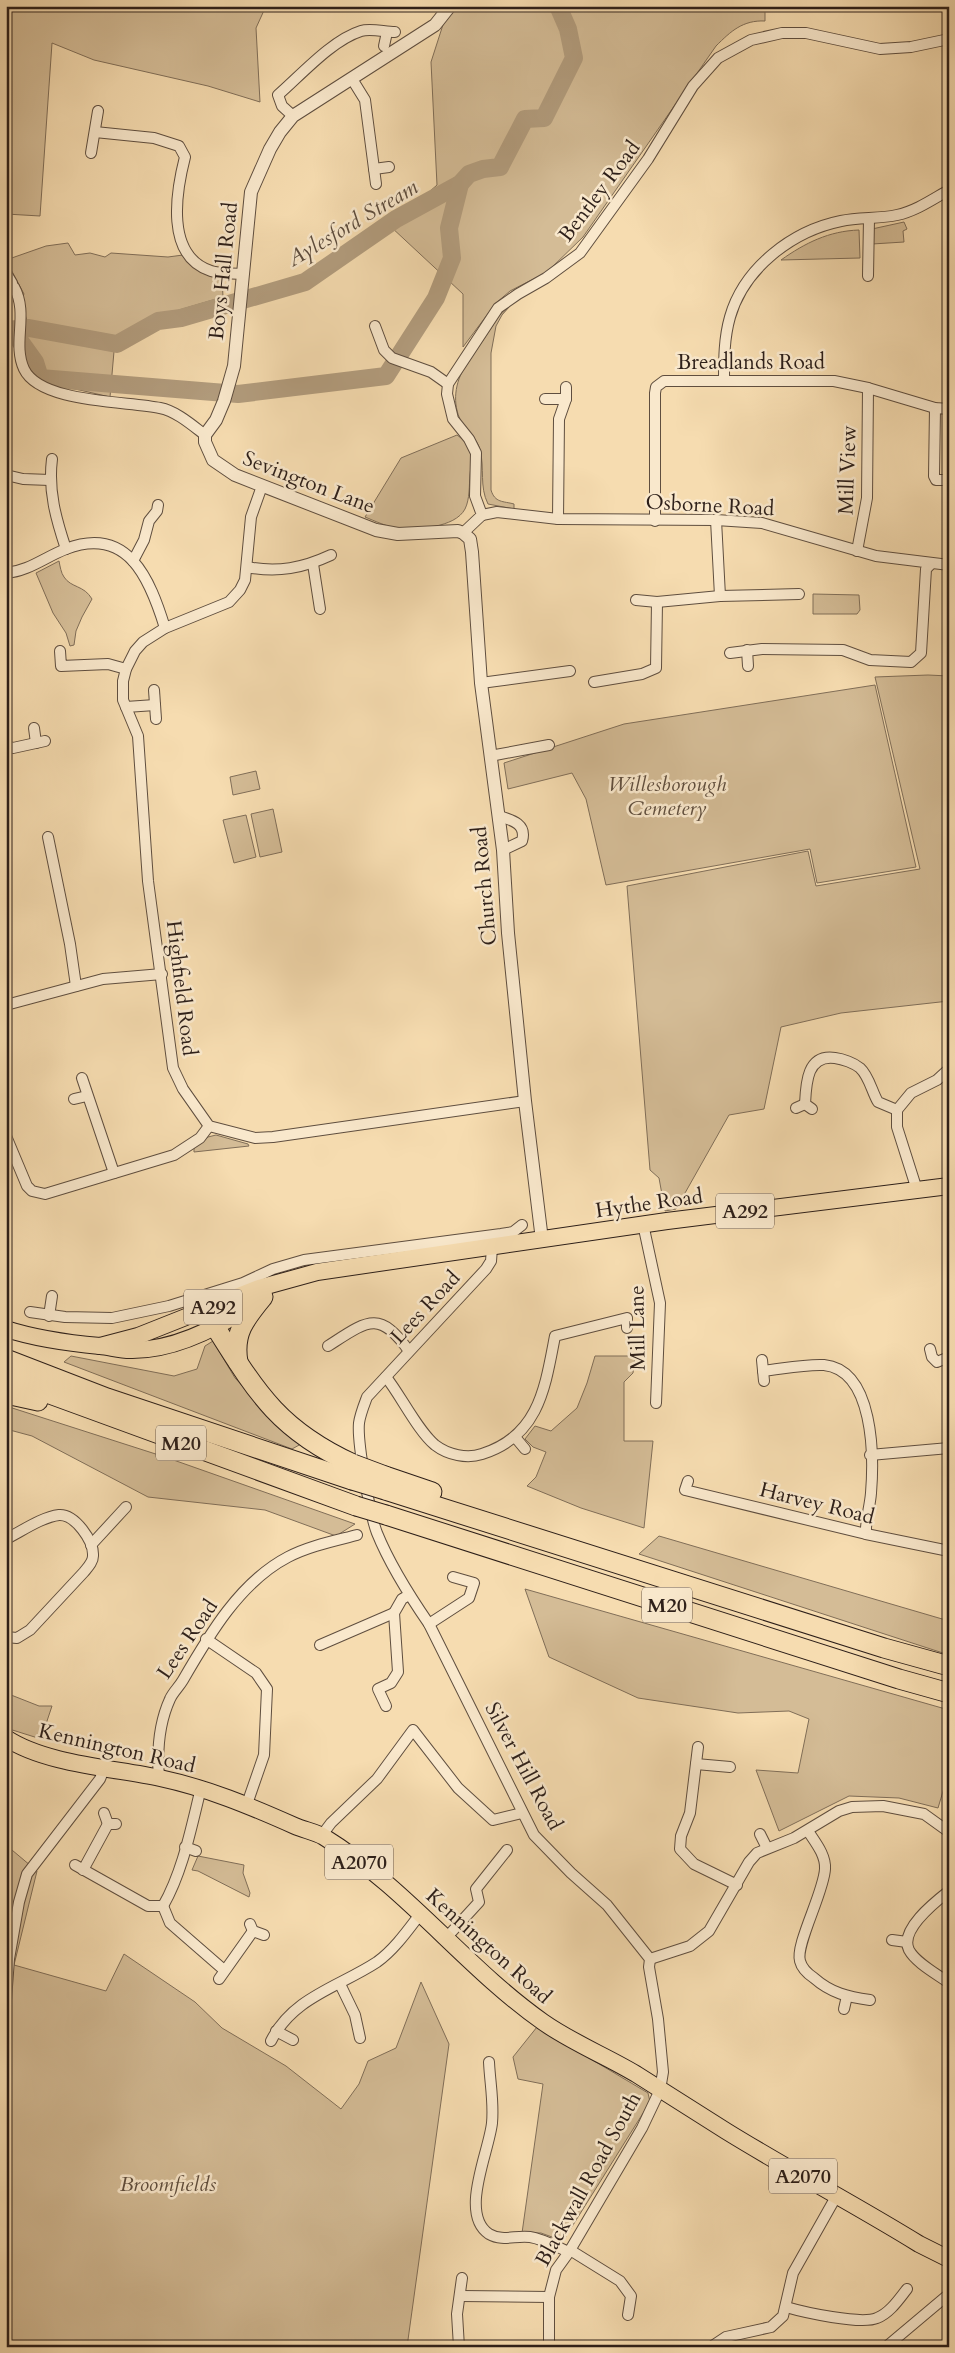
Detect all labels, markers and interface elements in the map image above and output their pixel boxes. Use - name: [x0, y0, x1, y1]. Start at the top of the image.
- street label: Bentley Road: [552, 135, 647, 248]
- water label: Aylesford Stream: [281, 172, 424, 274]
- street label: Boys Hall Road: [202, 201, 245, 341]
- street label: Breadlands Road: [677, 348, 825, 377]
- street label: Mill View: [831, 425, 864, 515]
- street label: Sevington Lane: [239, 444, 379, 521]
- street label: Osborne Road: [645, 488, 775, 523]
- park label: Willesborough Cemetery: [608, 770, 726, 823]
- street label: Church Road: [465, 825, 504, 947]
- street label: Highfield Road: [159, 919, 204, 1058]
- street label: Hythe Road: [594, 1182, 705, 1225]
- road number: A292: [716, 1194, 774, 1228]
- street label: Lees Road: [384, 1264, 467, 1350]
- street label: Mill Lane: [622, 1285, 653, 1371]
- road number: A292: [184, 1290, 242, 1324]
- road number: M20: [156, 1426, 206, 1460]
- street label: Harvey Road: [756, 1475, 877, 1532]
- road number: M20: [642, 1588, 692, 1622]
- street label: Lees Road: [150, 1594, 225, 1685]
- street label: Silver Hill Road: [478, 1697, 569, 1835]
- street label: Kennington Road: [35, 1716, 198, 1781]
- road number: A2070: [325, 1844, 393, 1880]
- street label: Kennington Road: [419, 1882, 558, 2011]
- street label: Blackwall Road South: [528, 2086, 649, 2272]
- road number: A2070: [769, 2158, 837, 2194]
- park label: Broomfields: [120, 2170, 216, 2199]

